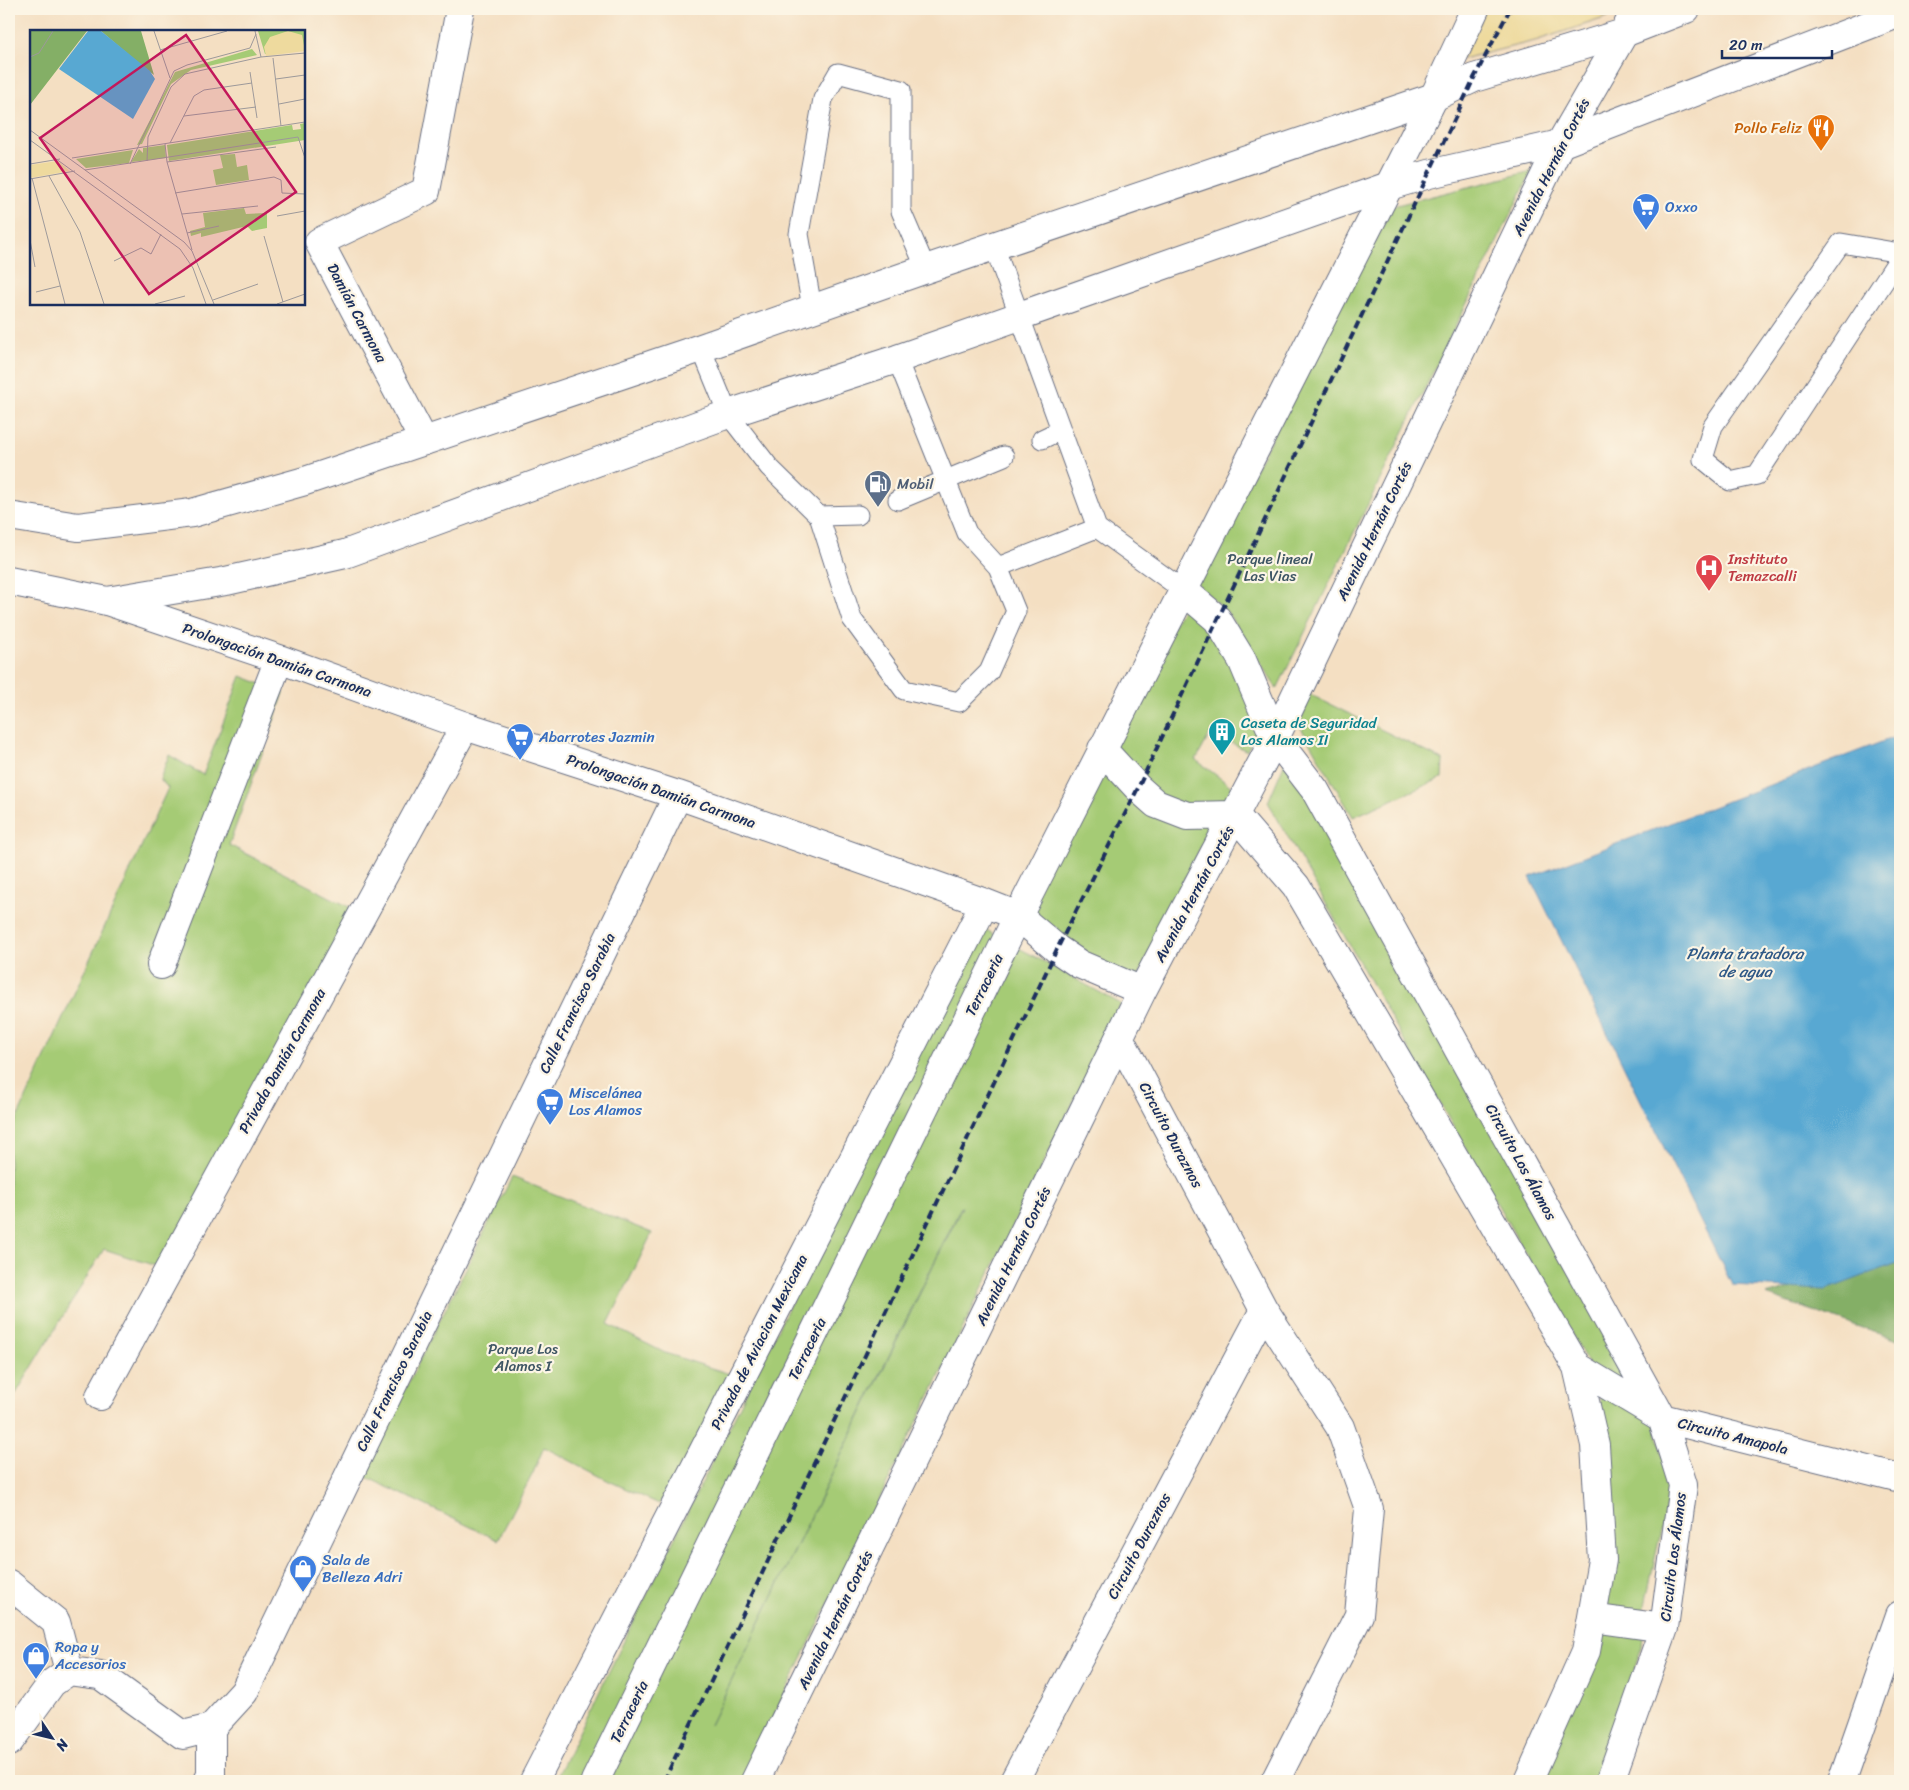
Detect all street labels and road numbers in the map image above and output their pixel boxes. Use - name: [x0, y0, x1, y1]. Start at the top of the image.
- street label: Avenida Hernán Cortés: [1505, 93, 1597, 241]
- street label: Damián Carmona: [320, 259, 394, 368]
- street label: Avenida Hernán Cortés: [1329, 456, 1419, 606]
- street label: Prolongación Damián Carmona: [179, 615, 376, 705]
- street label: Prolongación Damián Carmona: [563, 746, 760, 836]
- street label: Avenida Hernán Cortés: [1146, 820, 1242, 968]
- street label: Calle Francisco Sarabia: [532, 928, 623, 1078]
- street label: Terraceria: [958, 949, 1011, 1021]
- street label: Privada Damián Carmona: [231, 983, 333, 1138]
- street label: Circuito Duraznos: [1132, 1077, 1210, 1193]
- street label: Circuito Los Álamos: [1478, 1099, 1564, 1225]
- street label: Avenida Hernán Cortés: [968, 1181, 1058, 1331]
- street label: Privada de Aviacion Mexicana: [703, 1249, 815, 1434]
- street label: Calle Francisco Sarabia: [349, 1306, 440, 1456]
- street label: Terraceria: [781, 1313, 834, 1385]
- street label: Circuito Amapola: [1675, 1410, 1791, 1462]
- street label: Circuito Duraznos: [1100, 1488, 1178, 1604]
- street label: Circuito Los Álamos: [1652, 1491, 1694, 1623]
- street label: Avenida Hernán Cortés: [790, 1545, 880, 1695]
- street label: Terraceria: [603, 1676, 656, 1748]

